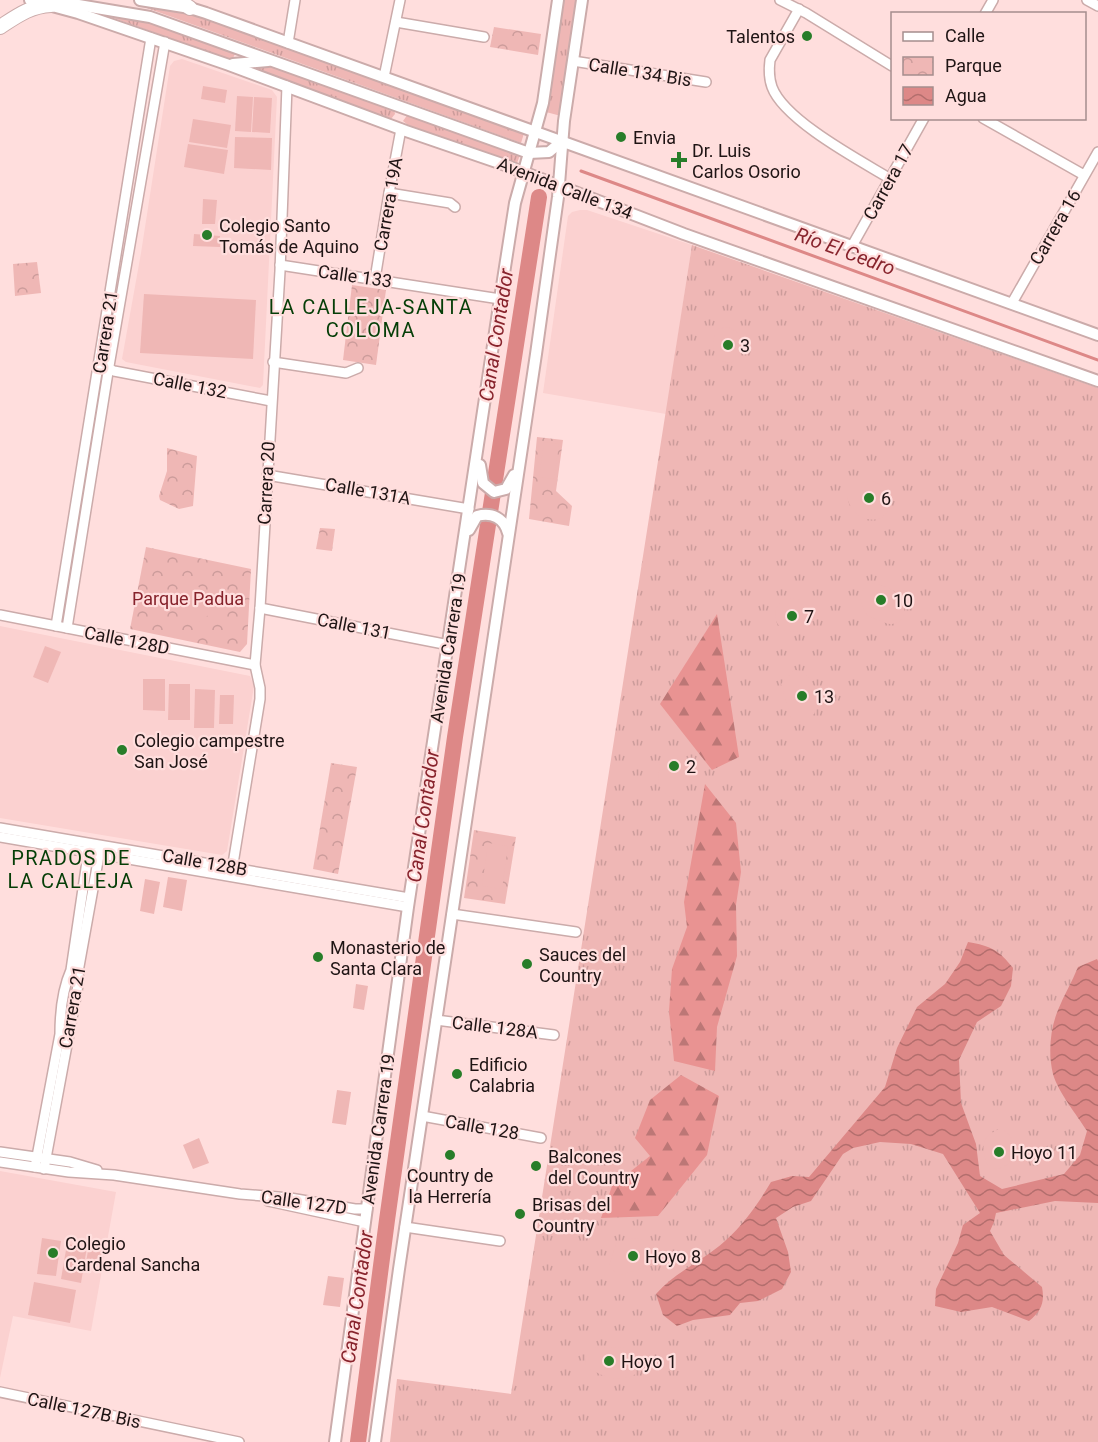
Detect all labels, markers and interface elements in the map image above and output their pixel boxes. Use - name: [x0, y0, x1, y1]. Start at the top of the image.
- legend: [891, 12, 1086, 120]
- text: Calle: [945, 25, 985, 46]
- place label: Talentos: [726, 26, 795, 47]
- marker: Talentos: [800, 29, 814, 43]
- street label: Calle 134 Bis: [587, 53, 693, 91]
- text: Parque: [945, 55, 1002, 76]
- text: Agua: [945, 85, 987, 106]
- place label: Envia: [633, 127, 676, 148]
- marker: Envia: [614, 130, 628, 144]
- place label: Dr. Luis Carlos Osorio: [692, 140, 801, 182]
- street label: Carrera 17: [859, 140, 917, 224]
- marker: Dr. Luis Carlos Osorio: [670, 151, 688, 169]
- street label: Avenida Calle 134: [495, 153, 635, 223]
- street label: Carrera 19A: [369, 155, 407, 253]
- street label: Carrera 16: [1025, 186, 1085, 268]
- place label: Colegio Santo Tomás de Aquino: [219, 215, 359, 257]
- water label: Río El Cedro: [792, 222, 898, 280]
- marker: Colegio Santo Tomás de Aquino: [200, 228, 214, 242]
- street label: Calle 133: [317, 260, 393, 292]
- water label: Canal Contador: [474, 266, 519, 403]
- street label: Carrera 21: [88, 289, 122, 375]
- district label: LA CALLEJA-SANTA COLOMA: [269, 295, 473, 342]
- place label: 3: [740, 335, 750, 356]
- marker: 3: [721, 338, 735, 352]
- street label: Calle 132: [151, 368, 229, 402]
- street label: Carrera 20: [253, 441, 279, 525]
- street label: Calle 131A: [324, 473, 413, 509]
- place label: 6: [881, 488, 891, 509]
- marker: 6: [862, 491, 876, 505]
- street label: Avenida Carrera 19: [426, 572, 470, 724]
- park label: Parque Padua: [132, 588, 244, 609]
- place label: 10: [893, 590, 913, 611]
- marker: 10: [874, 593, 888, 607]
- place label: 7: [804, 606, 814, 627]
- street label: Calle 131: [315, 609, 393, 643]
- marker: 7: [785, 609, 799, 623]
- street label: Calle 128D: [83, 621, 171, 659]
- place label: 13: [814, 686, 834, 707]
- marker: 13: [795, 689, 809, 703]
- place label: Colegio campestre San José: [134, 730, 284, 772]
- marker: Colegio campestre San José: [115, 743, 129, 757]
- water label: Canal Contador: [402, 747, 444, 884]
- place label: 2: [686, 756, 696, 777]
- marker: 2: [667, 759, 681, 773]
- street label: Calle 128B: [161, 844, 249, 880]
- district label: PRADOS DE LA CALLEJA: [8, 846, 134, 893]
- place label: Monasterio de Santa Clara: [330, 937, 445, 979]
- place label: Sauces del Country: [539, 944, 626, 986]
- marker: Monasterio de Santa Clara: [311, 950, 325, 964]
- marker: Sauces del Country: [520, 957, 534, 971]
- street label: Carrera 21: [54, 964, 90, 1050]
- street label: Calle 128A: [451, 1011, 539, 1043]
- street label: Avenida Carrera 19: [357, 1053, 399, 1205]
- place label: Edificio Calabria: [469, 1054, 535, 1096]
- marker: Edificio Calabria: [450, 1067, 464, 1081]
- street label: Calle 128: [443, 1110, 521, 1144]
- place label: Hoyo 11: [1011, 1142, 1077, 1163]
- marker: Hoyo 11: [992, 1145, 1006, 1159]
- place label: Balcones del Country: [548, 1146, 640, 1188]
- marker: Country de la Herrería: [443, 1148, 457, 1162]
- marker: Balcones del Country: [529, 1159, 543, 1173]
- place label: Country de la Herrería: [407, 1165, 493, 1207]
- street label: Calle 127D: [260, 1186, 348, 1218]
- place label: Brisas del Country: [532, 1194, 611, 1236]
- marker: Brisas del Country: [513, 1207, 527, 1221]
- water label: Canal Contador: [336, 1228, 378, 1365]
- place label: Colegio Cardenal Sancha: [65, 1233, 200, 1275]
- marker: Colegio Cardenal Sancha: [46, 1246, 60, 1260]
- place label: Hoyo 8: [645, 1246, 701, 1267]
- marker: Hoyo 8: [626, 1249, 640, 1263]
- place label: Hoyo 1: [621, 1351, 677, 1372]
- marker: Hoyo 1: [602, 1354, 616, 1368]
- street label: Calle 127B Bis: [25, 1388, 143, 1432]

